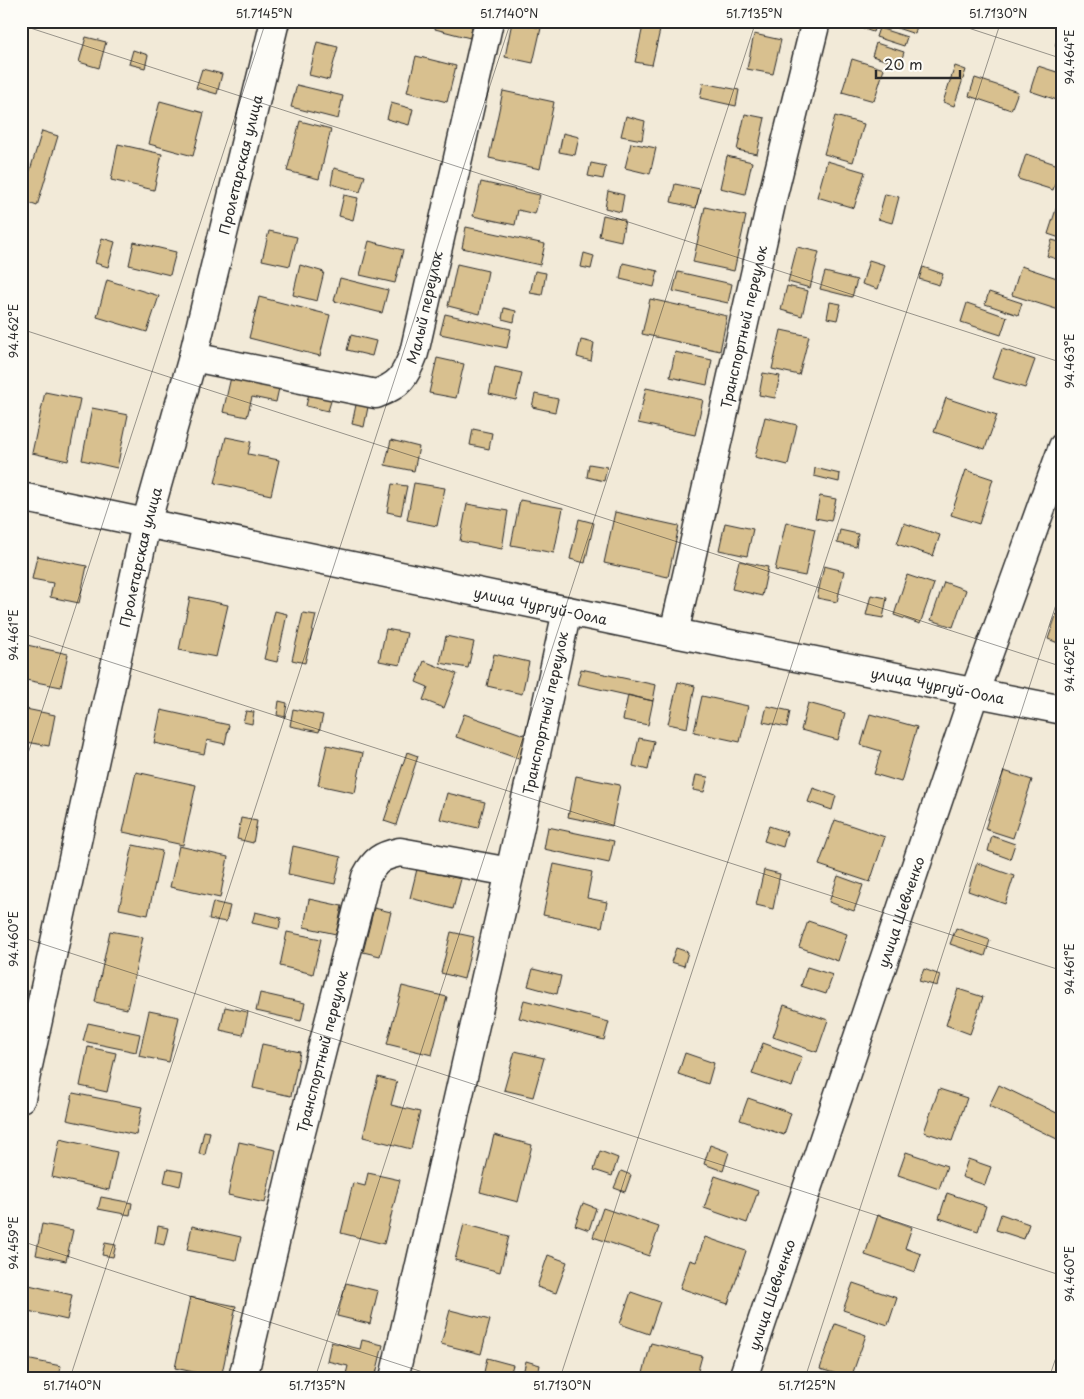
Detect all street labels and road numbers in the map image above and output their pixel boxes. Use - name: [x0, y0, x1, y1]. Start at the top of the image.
- street label: Пролетарская улица: [213, 92, 267, 237]
- street label: Транспортный переулок: [715, 243, 772, 410]
- street label: Малый переулок: [400, 248, 447, 367]
- street label: Пролетарская улица: [113, 484, 166, 629]
- street label: улица Чургуй-Оола: [472, 581, 610, 629]
- street label: Транспортный переулок: [517, 629, 573, 796]
- street label: улица Чургуй-Оола: [869, 662, 1007, 709]
- street label: улица Шевченко: [872, 853, 929, 970]
- street label: Транспортный переулок: [291, 967, 352, 1135]
- street label: улица Шевченко: [743, 1236, 800, 1353]

